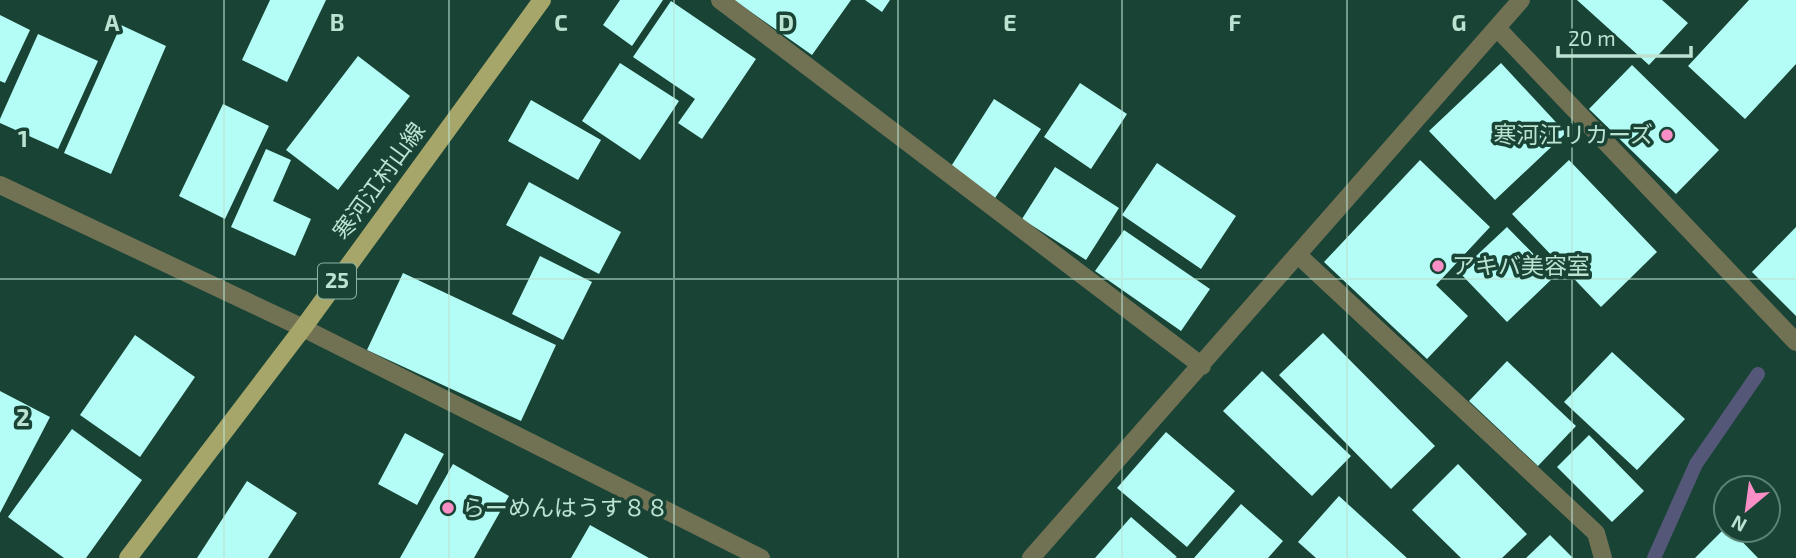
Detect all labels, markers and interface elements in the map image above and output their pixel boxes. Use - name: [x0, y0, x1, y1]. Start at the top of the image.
- text: A: [104, 8, 120, 36]
- text: B: [330, 8, 344, 36]
- text: C: [554, 8, 568, 36]
- text: D: [778, 8, 794, 36]
- text: E: [1003, 8, 1017, 36]
- text: F: [1229, 8, 1242, 36]
- text: G: [1452, 8, 1466, 36]
- scale bar: [1558, 14, 1691, 58]
- text: 20 m: [1568, 25, 1616, 50]
- street label: 寒河江村山線: [326, 116, 430, 244]
- place label: 寒河江リカーズ: [1493, 120, 1653, 148]
- text: 1: [18, 124, 28, 152]
- marker: 寒河江リカーズ: [1659, 127, 1675, 143]
- place label: アキバ美容室: [1452, 251, 1590, 279]
- marker: アキバ美容室: [1430, 258, 1446, 274]
- road number: 25: [318, 264, 356, 298]
- text: 2: [16, 403, 30, 431]
- north arrow: [1712, 474, 1782, 544]
- place label: らーめんはうす８８: [462, 493, 669, 521]
- marker: らーめんはうす８８: [440, 500, 456, 516]
- text: N: [1727, 511, 1750, 538]

